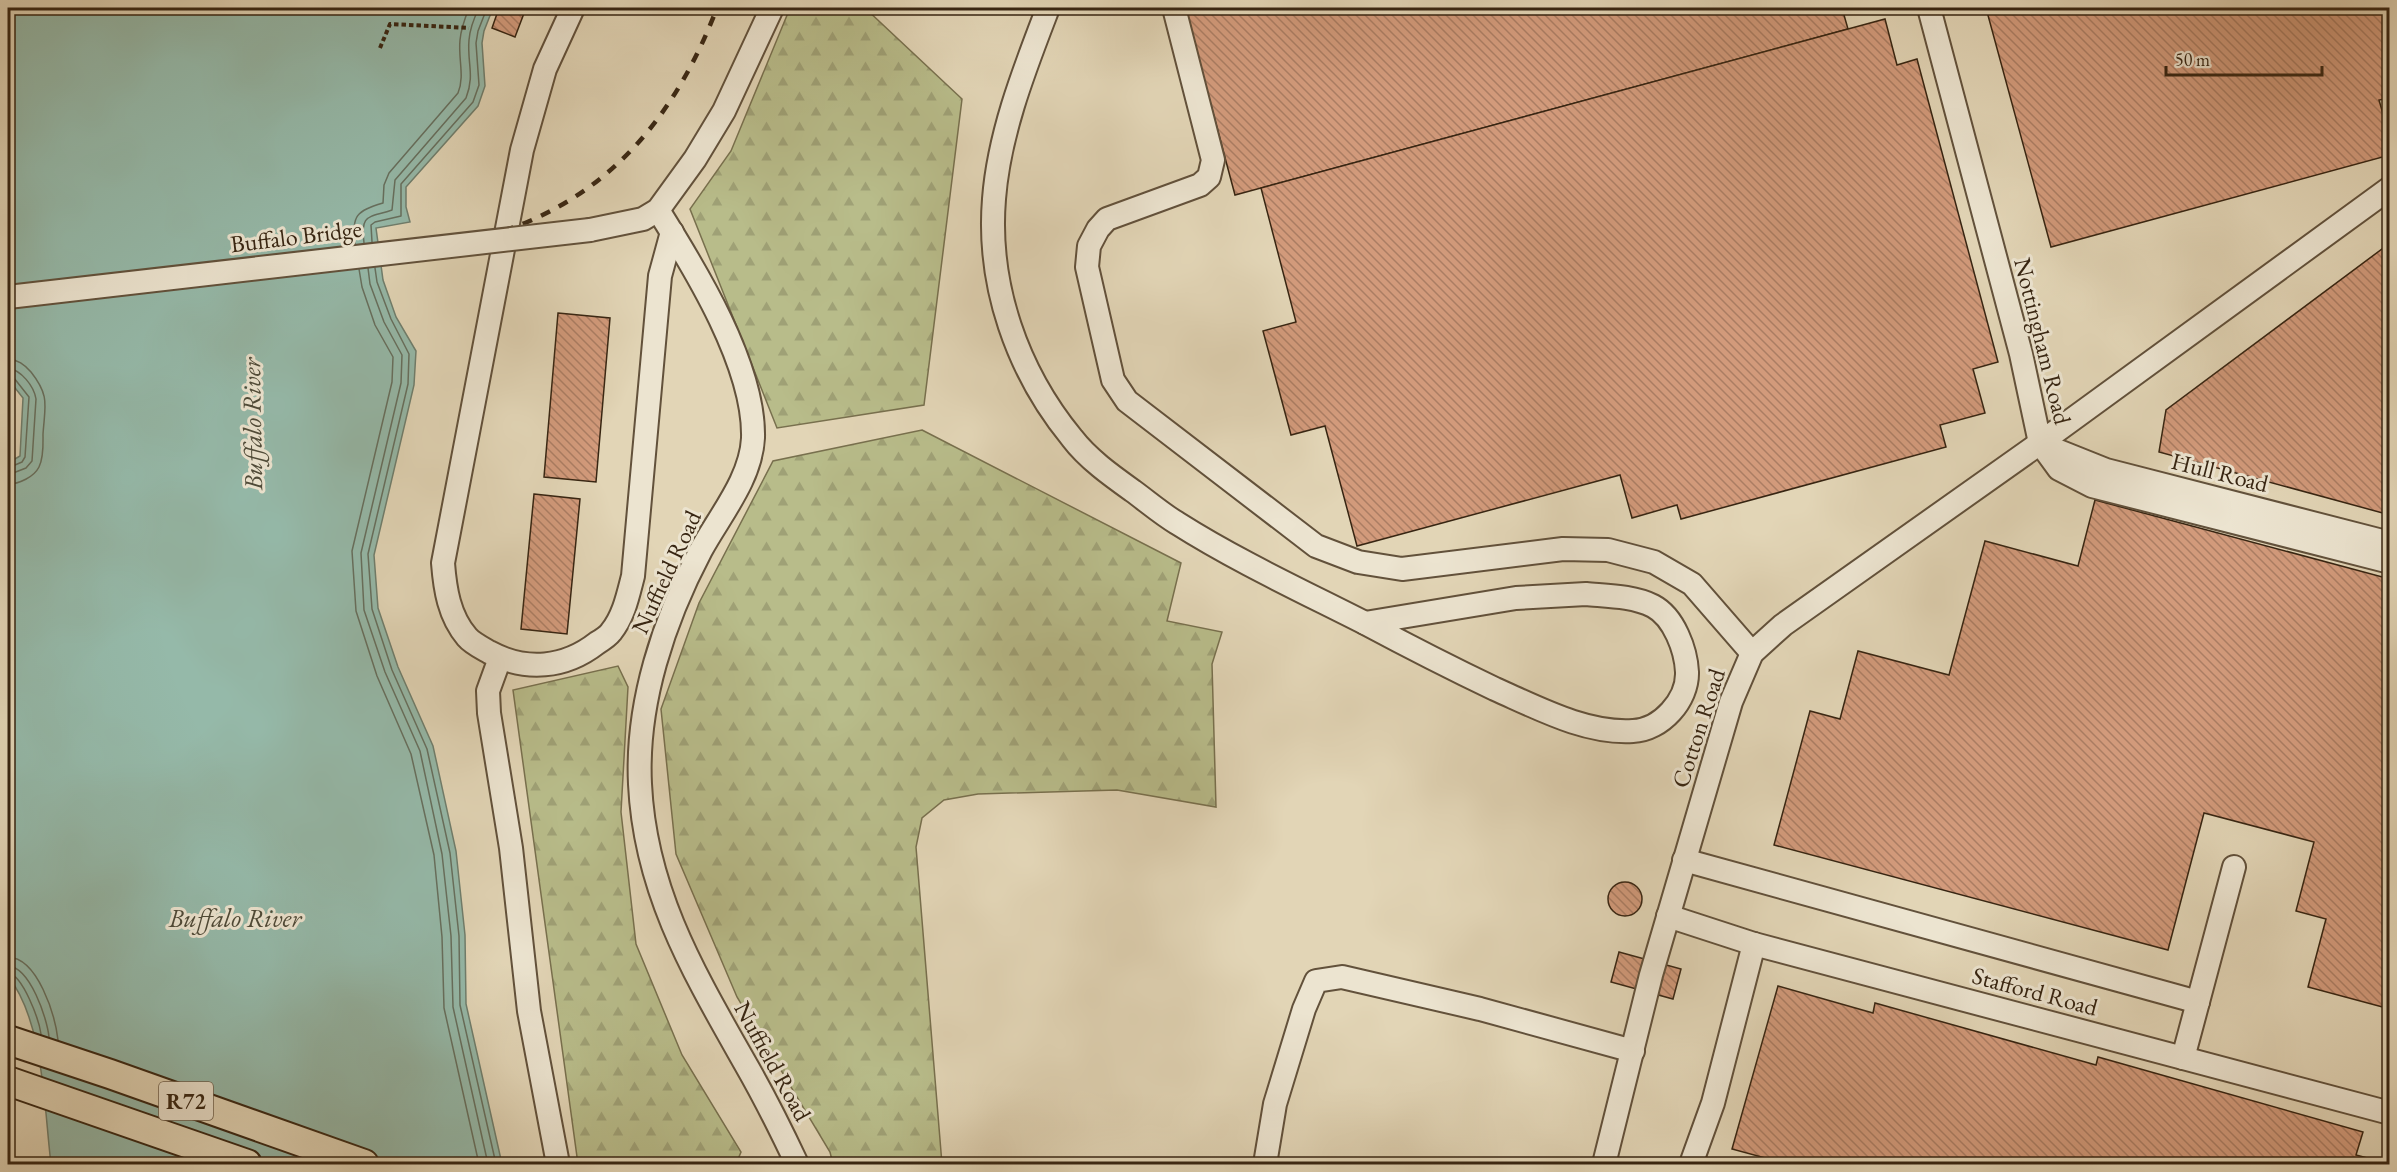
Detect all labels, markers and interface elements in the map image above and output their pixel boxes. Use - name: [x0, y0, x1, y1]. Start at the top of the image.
- scale bar: [2166, 39, 2322, 77]
- text: 50 m: [2175, 48, 2210, 71]
- street label: Buffalo Bridge: [229, 213, 363, 259]
- street label: Nottingham Road: [2007, 254, 2079, 428]
- water label: Buffalo River: [234, 356, 270, 492]
- street label: Hull Road: [2168, 445, 2272, 499]
- street label: Nuffield Road: [624, 505, 708, 639]
- street label: Cotton Road: [1664, 664, 1732, 792]
- water label: Buffalo River: [168, 901, 302, 935]
- street label: Stafford Road: [1969, 959, 2102, 1023]
- street label: Nuffield Road: [727, 996, 819, 1127]
- road number: R72: [159, 1082, 213, 1120]

